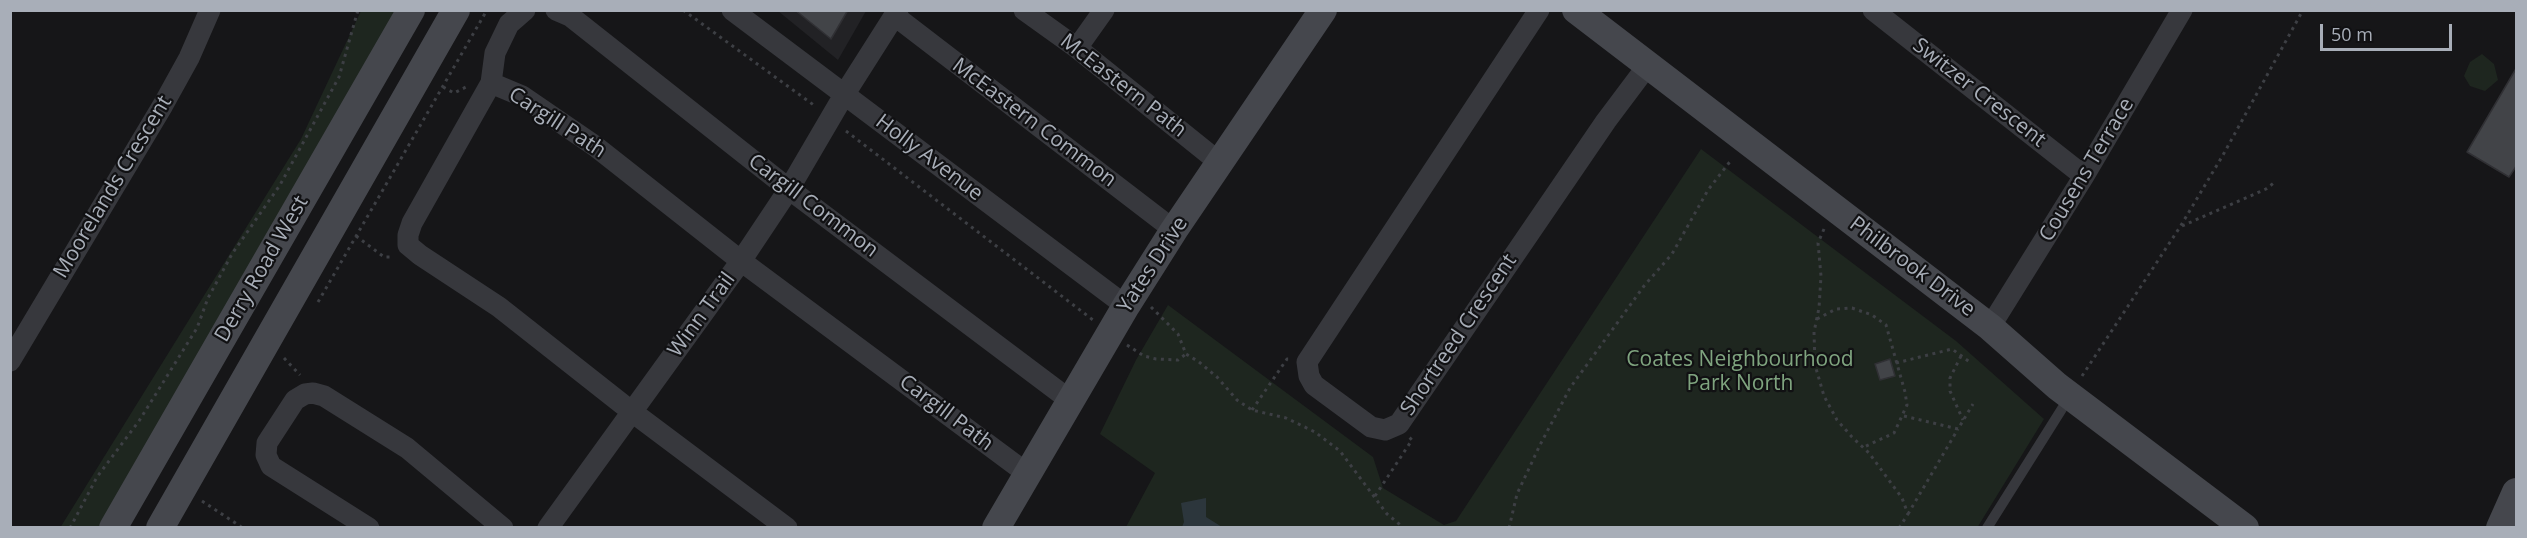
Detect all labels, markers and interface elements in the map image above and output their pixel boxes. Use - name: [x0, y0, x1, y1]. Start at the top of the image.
- scale bar: [2323, 12, 2455, 50]
- text: 50 m: [2331, 22, 2373, 46]
- street label: McEastern Path: [1055, 29, 1191, 143]
- street label: Switzer Crescent: [1907, 33, 2051, 153]
- street label: McEastern Common: [947, 53, 1121, 193]
- street label: Cargill Path: [504, 82, 610, 164]
- street label: Moorelands Crescent: [49, 91, 177, 283]
- street label: Cousens Terrace: [2034, 94, 2140, 246]
- street label: Holly Avenue: [870, 109, 988, 207]
- street label: Cargill Common: [743, 149, 883, 263]
- street label: Derry Road West: [210, 192, 314, 346]
- street label: Yates Drive: [1113, 212, 1193, 318]
- street label: Philbrook Drive: [1844, 212, 1980, 322]
- street label: Shortreed Crescent: [1396, 249, 1522, 421]
- street label: Winn Trail: [663, 268, 741, 362]
- park label: Coates Neighbourhood Park North: [1626, 347, 1854, 397]
- street label: Cargill Path: [894, 370, 998, 456]

